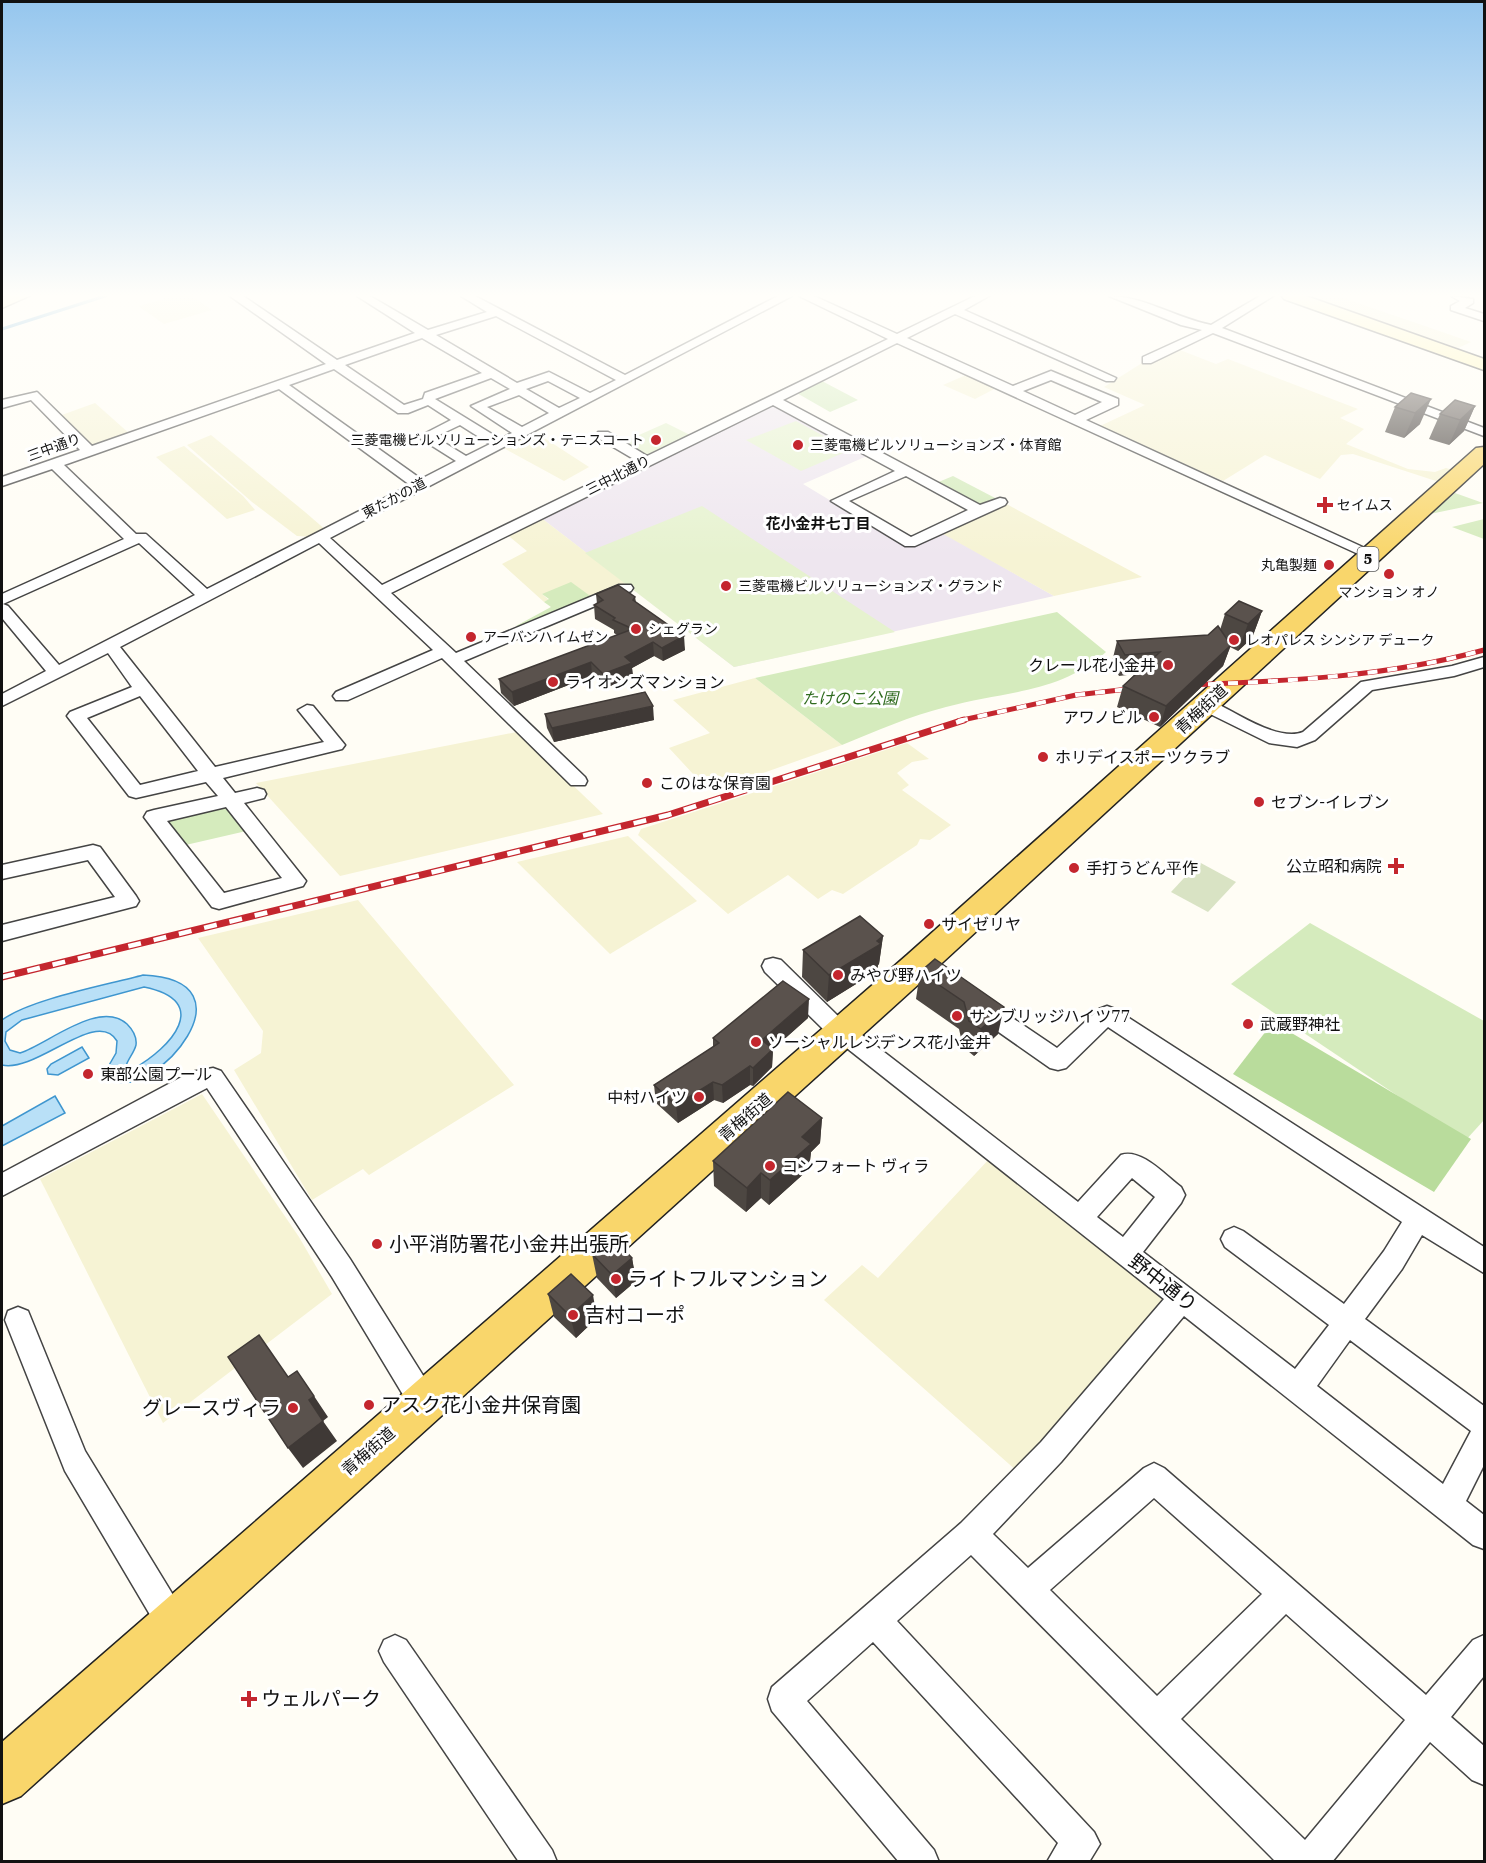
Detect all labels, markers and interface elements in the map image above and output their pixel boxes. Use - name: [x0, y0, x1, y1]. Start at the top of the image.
- street label: 三中通り: [25, 429, 83, 465]
- place label: 三菱電機ビルソリューションズ・テニスコート: [351, 431, 644, 449]
- marker: 三菱電機ビルソリューションズ・テニスコート: [649, 433, 663, 447]
- place label: 三菱電機ビルソリューションズ・体育館: [810, 436, 1061, 454]
- marker: 三菱電機ビルソリューションズ・体育館: [791, 438, 805, 452]
- street label: 三中北通り: [583, 451, 653, 499]
- street label: 東たかの道: [359, 474, 429, 522]
- place label: セイムス: [1337, 496, 1393, 514]
- marker: セイムス: [1318, 498, 1332, 512]
- district label: 花小金井七丁目: [765, 514, 871, 533]
- road number: 5: [1358, 547, 1378, 571]
- place label: 丸亀製麺: [1261, 556, 1317, 574]
- marker: 丸亀製麺: [1322, 558, 1336, 572]
- marker: マンション オノ: [1382, 567, 1396, 581]
- place label: 三菱電機ビルソリューションズ・グランド: [738, 577, 1003, 595]
- marker: 三菱電機ビルソリューションズ・グランド: [719, 579, 733, 593]
- place label: マンション オノ: [1338, 583, 1440, 601]
- place label: シェグラン: [648, 620, 718, 638]
- marker: シェグラン: [629, 622, 643, 636]
- place label: アーバンハイムゼン: [483, 628, 608, 646]
- marker: アーバンハイムゼン: [464, 630, 478, 644]
- place label: レオパレス シンシア デューク: [1246, 631, 1435, 649]
- marker: レオパレス シンシア デューク: [1227, 633, 1241, 647]
- place label: クレール花小金井: [1028, 655, 1156, 675]
- marker: クレール花小金井: [1161, 658, 1175, 672]
- place label: ライオンズマンション: [565, 672, 725, 692]
- marker: ライオンズマンション: [546, 675, 560, 689]
- street label: 青梅街道: [1171, 680, 1231, 738]
- park label: たけのこ公園: [802, 688, 900, 708]
- place label: アワノビル: [1063, 707, 1142, 727]
- marker: アワノビル: [1147, 710, 1161, 724]
- place label: ホリデイスポーツクラブ: [1055, 747, 1230, 767]
- marker: ホリデイスポーツクラブ: [1036, 750, 1050, 764]
- place label: このはな保育園: [659, 773, 771, 793]
- marker: このはな保育園: [640, 776, 654, 790]
- place label: セブン-イレブン: [1271, 792, 1389, 812]
- marker: セブン-イレブン: [1252, 795, 1266, 809]
- place label: 公立昭和病院: [1286, 856, 1382, 876]
- marker: 公立昭和病院: [1387, 857, 1405, 875]
- place label: 手打うどん平作: [1086, 858, 1198, 878]
- marker: 手打うどん平作: [1067, 861, 1081, 875]
- place label: サイゼリヤ: [941, 914, 1021, 934]
- marker: サイゼリヤ: [922, 917, 936, 931]
- place label: みやび野ハイツ: [850, 965, 962, 985]
- marker: みやび野ハイツ: [831, 968, 845, 982]
- place label: サンブリッジハイツ77: [969, 1006, 1130, 1026]
- marker: サンブリッジハイツ77: [950, 1009, 964, 1023]
- place label: 武蔵野神社: [1260, 1014, 1340, 1034]
- marker: 武蔵野神社: [1241, 1017, 1255, 1031]
- place label: ソーシャルレジデンス花小金井: [768, 1032, 991, 1052]
- marker: ソーシャルレジデンス花小金井: [749, 1035, 763, 1049]
- place label: 東部公園プール: [100, 1064, 212, 1084]
- marker: 東部公園プール: [81, 1067, 95, 1081]
- place label: 中村ハイツ: [607, 1087, 687, 1107]
- street label: 青梅街道: [714, 1088, 776, 1146]
- marker: 中村ハイツ: [692, 1090, 706, 1104]
- place label: コンフォート ヴィラ: [782, 1156, 929, 1176]
- marker: コンフォート ヴィラ: [763, 1159, 777, 1173]
- place label: 小平消防署花小金井出張所: [389, 1230, 629, 1257]
- marker: 小平消防署花小金井出張所: [370, 1237, 384, 1251]
- street label: 野中通り: [1123, 1247, 1203, 1318]
- place label: ライトフルマンション: [628, 1265, 828, 1292]
- marker: ライトフルマンション: [609, 1272, 623, 1286]
- place label: 吉村コーポ: [585, 1301, 685, 1328]
- marker: 吉村コーポ: [566, 1308, 580, 1322]
- place label: アスク花小金井保育園: [381, 1391, 581, 1418]
- place label: グレースヴィラ: [142, 1394, 281, 1421]
- marker: アスク花小金井保育園: [362, 1398, 376, 1412]
- marker: グレースヴィラ: [286, 1401, 300, 1415]
- street label: 青梅街道: [337, 1422, 399, 1480]
- place label: ウェルパーク: [261, 1685, 381, 1712]
- marker: ウェルパーク: [242, 1692, 256, 1706]

